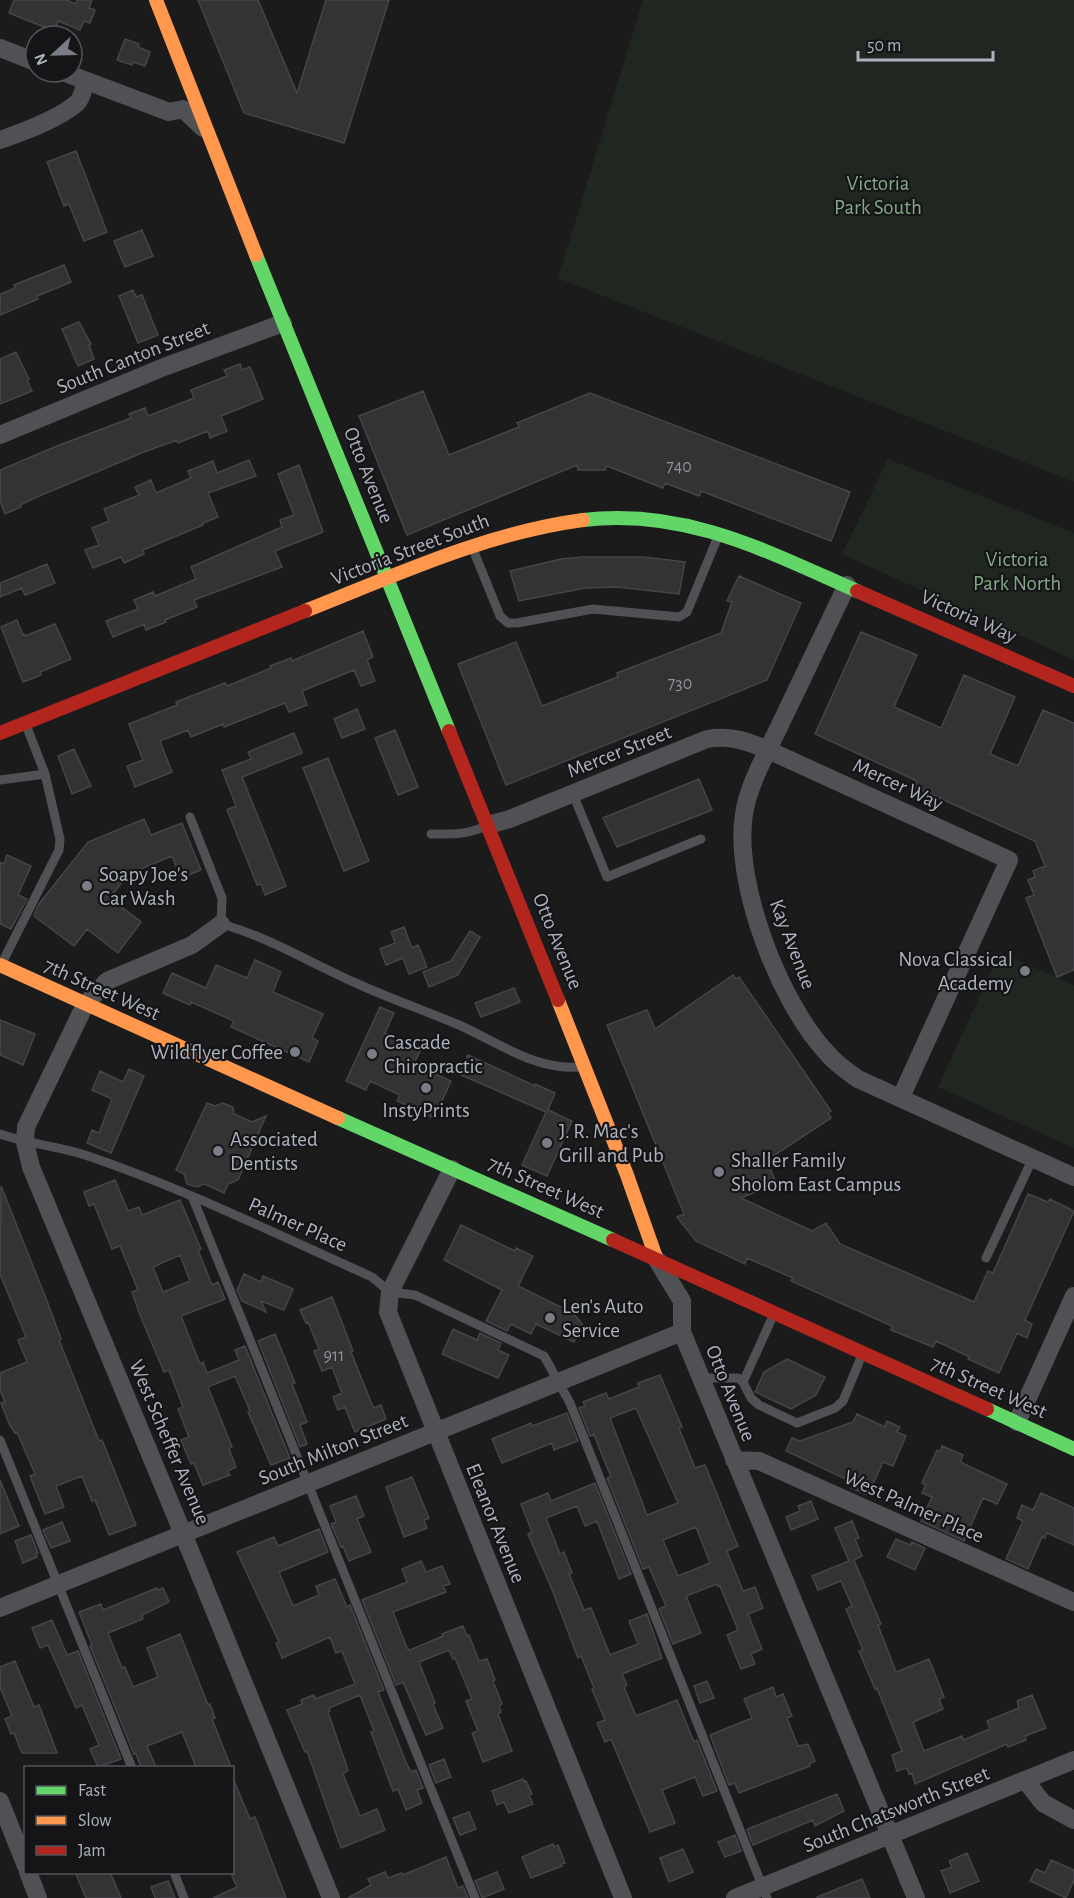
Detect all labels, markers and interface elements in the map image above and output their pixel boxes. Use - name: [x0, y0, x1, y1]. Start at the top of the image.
- north arrow: [24, 24, 84, 84]
- scale bar: [858, 24, 993, 62]
- text: 50 m: [867, 37, 901, 55]
- text: N: [32, 51, 51, 67]
- park label: Victoria Park South: [834, 173, 922, 218]
- street label: South Canton Street: [54, 317, 213, 398]
- street label: Otto Avenue: [340, 424, 397, 526]
- house number: 740: [666, 458, 692, 476]
- street label: Victoria Street South: [328, 510, 492, 589]
- park label: Victoria Park North: [973, 549, 1061, 594]
- street label: Victoria Way: [918, 586, 1020, 647]
- house number: 730: [668, 675, 692, 693]
- street label: Mercer Street: [564, 721, 674, 782]
- street label: Mercer Way: [850, 755, 946, 814]
- place label: Soapy Joe's Car Wash: [99, 864, 188, 909]
- marker: Soapy Joe's Car Wash: [80, 879, 94, 893]
- street label: Otto Avenue: [529, 890, 586, 992]
- street label: Kay Avenue: [766, 896, 819, 992]
- place label: Nova Classical Academy: [898, 949, 1013, 994]
- street label: 7th Street West: [41, 955, 163, 1025]
- marker: Nova Classical Academy: [1018, 964, 1032, 978]
- place label: Cascade Chiropractic: [384, 1032, 483, 1077]
- place label: Wildflyer Coffee: [150, 1042, 283, 1063]
- marker: Wildflyer Coffee: [288, 1045, 302, 1059]
- marker: Cascade Chiropractic: [365, 1047, 379, 1061]
- marker: InstyPrints: [419, 1081, 433, 1095]
- place label: InstyPrints: [382, 1100, 470, 1121]
- place label: J. R. Mac's Grill and Pub: [559, 1121, 664, 1166]
- place label: Associated Dentists: [230, 1129, 318, 1174]
- marker: J. R. Mac's Grill and Pub: [540, 1136, 554, 1150]
- marker: Associated Dentists: [211, 1144, 225, 1158]
- place label: Shaller Family Sholom East Campus: [731, 1150, 901, 1195]
- street label: 7th Street West: [485, 1153, 607, 1223]
- marker: Shaller Family Sholom East Campus: [712, 1165, 726, 1179]
- street label: Palmer Place: [245, 1193, 350, 1256]
- place label: Len's Auto Service: [562, 1296, 643, 1341]
- marker: Len's Auto Service: [543, 1311, 557, 1325]
- street label: Otto Avenue: [702, 1342, 759, 1444]
- house number: 911: [324, 1347, 344, 1365]
- street label: 7th Street West: [928, 1353, 1050, 1423]
- street label: West Scheffer Avenue: [125, 1357, 214, 1528]
- street label: South Milton Street: [256, 1410, 411, 1489]
- street label: Eleanor Avenue: [462, 1460, 529, 1586]
- street label: West Palmer Place: [841, 1466, 987, 1547]
- street label: South Chatsworth Street: [800, 1762, 993, 1856]
- legend: [24, 1766, 234, 1874]
- text: Fast: [78, 1782, 106, 1800]
- text: Slow: [78, 1812, 111, 1830]
- text: Jam: [78, 1842, 106, 1860]

